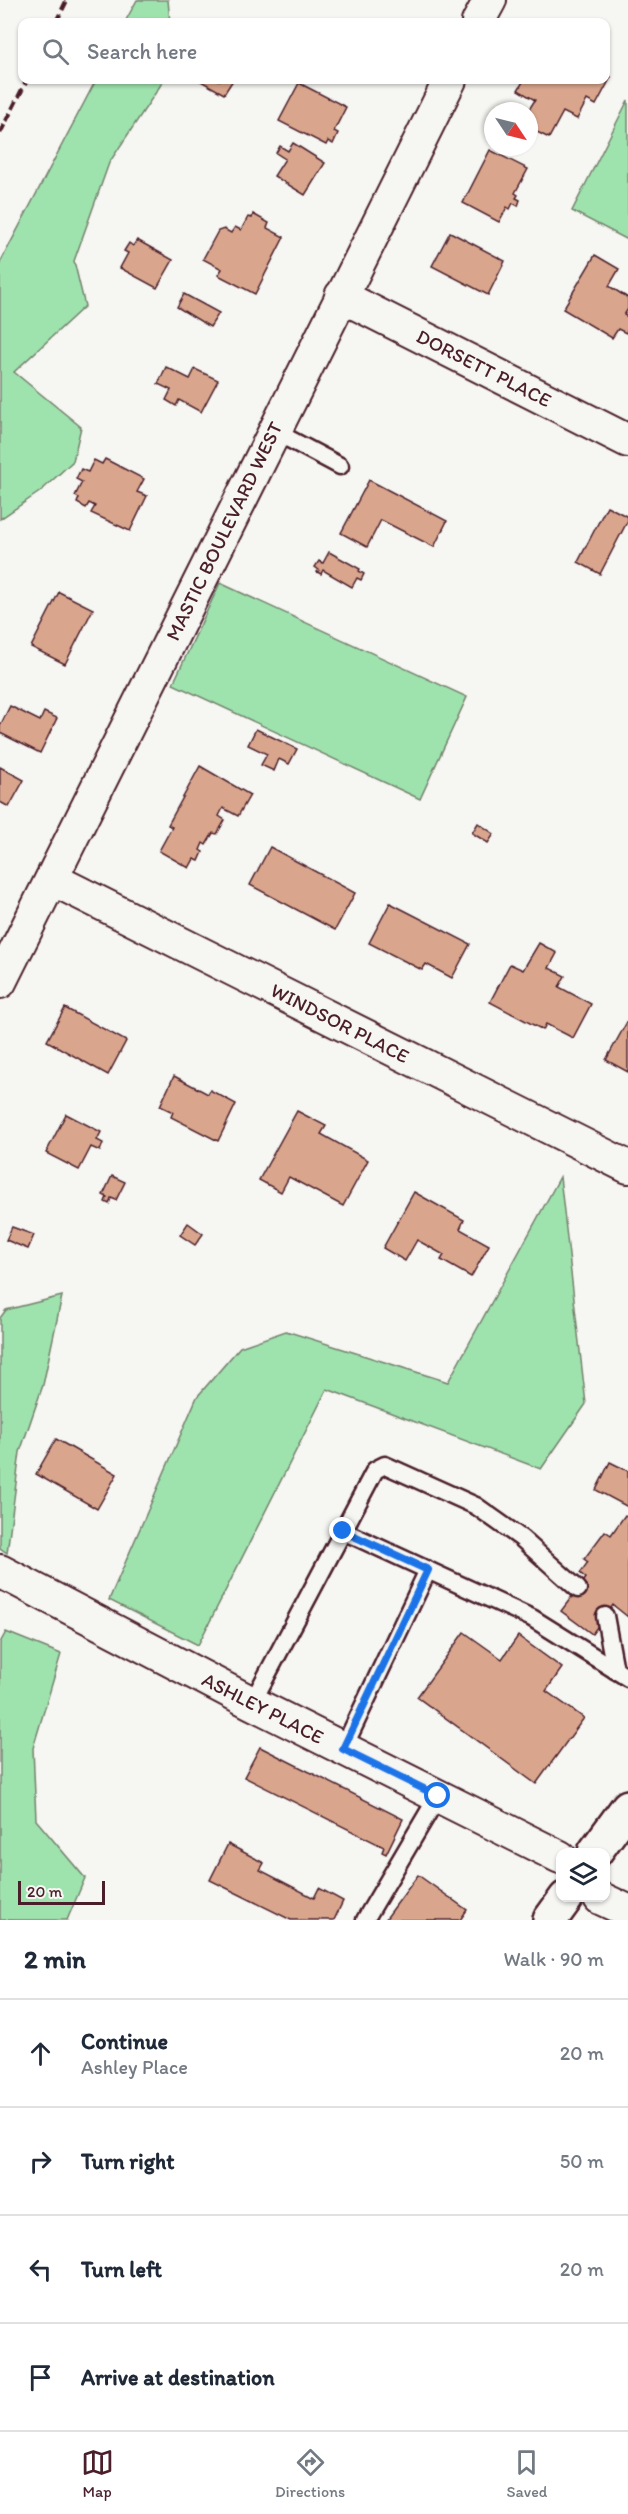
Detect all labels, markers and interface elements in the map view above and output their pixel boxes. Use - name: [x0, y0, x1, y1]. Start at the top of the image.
- search box: [18, 18, 610, 84]
- icon: search: [39, 35, 72, 68]
- text: Search here: [87, 38, 197, 65]
- north arrow: [484, 102, 538, 156]
- street label: DORSETT PLACE: [413, 324, 555, 412]
- street label: MASTIC BOULEVARD WEST: [161, 418, 287, 644]
- street label: WINDSOR PLACE: [267, 978, 413, 1068]
- route end: [329, 1517, 355, 1543]
- street label: ASHLEY PLACE: [198, 1667, 328, 1749]
- route start: [424, 1782, 450, 1808]
- map controls: [556, 1848, 610, 1902]
- button: layers: [556, 1848, 610, 1902]
- scale bar: [18, 1878, 105, 1906]
- text: 20 m: [27, 1882, 62, 1901]
- text: 2 min: [24, 1943, 86, 1975]
- text: Walk · 90 m: [503, 1947, 604, 1971]
- text: Continue: [81, 2028, 168, 2055]
- icon: ahead: [24, 2037, 57, 2070]
- text: 20 m: [560, 2041, 604, 2065]
- text: Ashley Place: [81, 2055, 188, 2079]
- icon: right: [24, 2145, 57, 2178]
- text: Turn right: [81, 2148, 175, 2175]
- text: 50 m: [560, 2149, 604, 2173]
- icon: left: [24, 2253, 57, 2286]
- text: Turn left: [81, 2256, 162, 2283]
- text: 20 m: [560, 2257, 604, 2281]
- icon: arrive: [24, 2361, 57, 2394]
- text: Arrive at destination: [81, 2364, 275, 2391]
- tab: Map: [81, 2446, 114, 2501]
- tab: Directions: [275, 2446, 345, 2501]
- tab: Saved: [507, 2446, 547, 2501]

